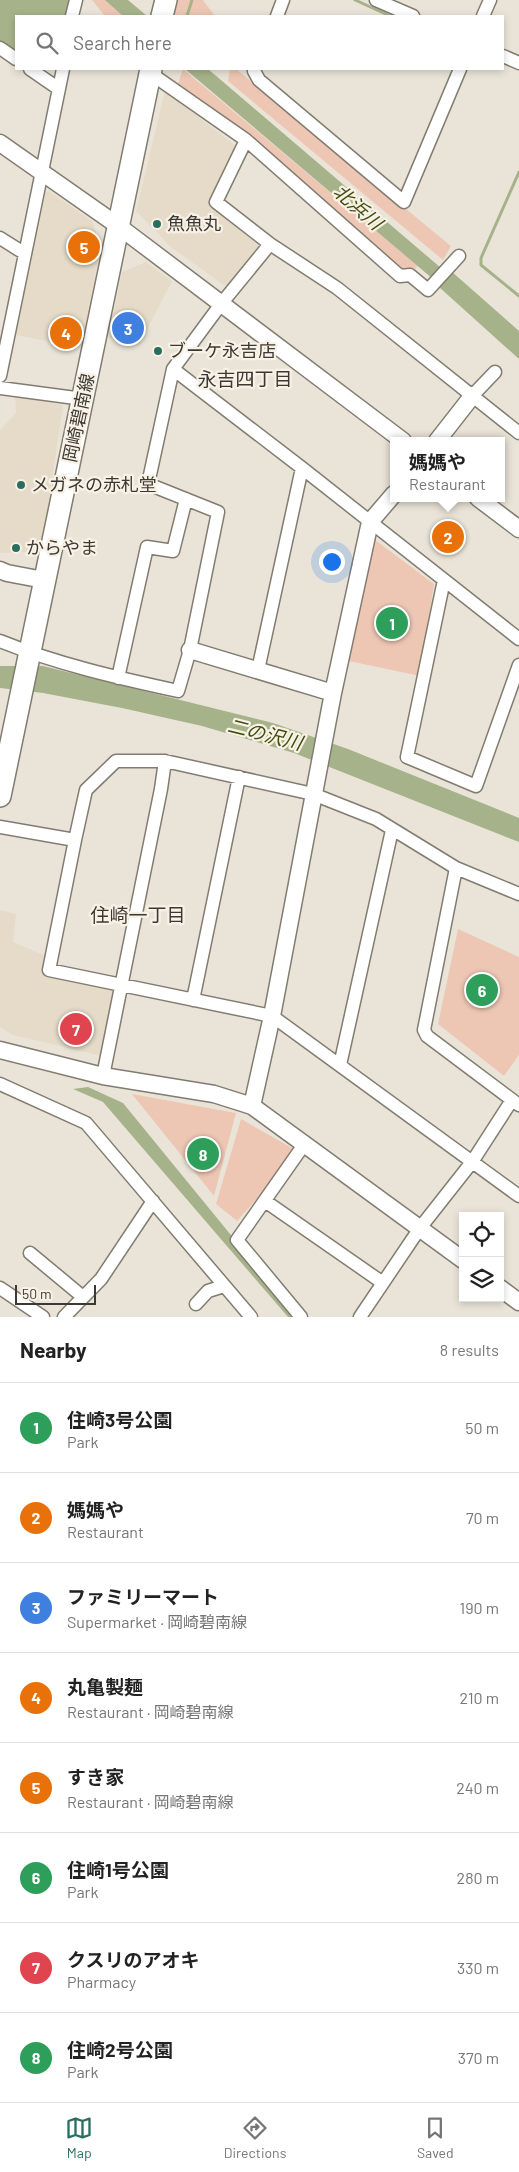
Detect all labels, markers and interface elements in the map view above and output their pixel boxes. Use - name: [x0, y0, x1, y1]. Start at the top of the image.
- search box: [15, 15, 504, 70]
- icon: search: [33, 29, 61, 57]
- text: Search here: [73, 31, 172, 54]
- water label: 北浜川: [329, 179, 389, 235]
- place label: 魚魚丸: [167, 212, 221, 234]
- marker: 魚魚丸: [151, 218, 163, 230]
- pin: 5: [68, 228, 100, 266]
- pin: 3: [112, 309, 144, 347]
- pin: 4: [50, 314, 82, 352]
- place label: ブーケ永吉店: [168, 339, 276, 361]
- marker: ブーケ永吉店: [152, 345, 164, 357]
- district label: 永吉四丁目: [197, 367, 293, 390]
- street label: 岡崎碧南線: [58, 371, 98, 464]
- popup: [390, 437, 505, 502]
- text: 媽媽や: [409, 450, 466, 473]
- place label: メガネの赤札堂: [31, 473, 157, 495]
- text: Restaurant: [409, 474, 486, 493]
- marker: メガネの赤札堂: [15, 479, 27, 491]
- pin: 2: [432, 518, 464, 556]
- place label: からやま: [26, 536, 98, 558]
- marker: からやま: [10, 542, 22, 554]
- your location: [319, 549, 345, 575]
- pin: 1: [376, 604, 408, 642]
- water label: 二の沢川: [225, 713, 307, 754]
- district label: 住崎一丁目: [90, 903, 186, 926]
- pin: 6: [466, 971, 498, 1009]
- pin: 7: [60, 1010, 92, 1048]
- pin: 8: [187, 1135, 219, 1173]
- map controls: [459, 1212, 504, 1302]
- button: locate: [459, 1212, 504, 1257]
- button: layers: [459, 1257, 504, 1302]
- scale bar: [15, 1282, 96, 1305]
- text: 50 m: [22, 1285, 51, 1302]
- text: Nearby: [20, 1337, 86, 1362]
- text: 8 results: [440, 1340, 499, 1359]
- text: 住崎3号公園: [67, 1408, 172, 1431]
- text: 1: [33, 1418, 39, 1437]
- text: 50 m: [465, 1418, 499, 1437]
- text: Park: [67, 1432, 98, 1451]
- text: 媽媽や: [67, 1498, 124, 1521]
- text: 2: [32, 1508, 40, 1527]
- text: 70 m: [466, 1508, 499, 1527]
- text: Restaurant: [67, 1522, 144, 1541]
- text: ファミリーマート: [67, 1585, 219, 1608]
- text: 3: [32, 1598, 40, 1617]
- text: 190 m: [460, 1598, 499, 1617]
- text: Supermarket · 岡崎碧南線: [67, 1612, 247, 1631]
- text: 丸亀製麺: [67, 1675, 143, 1698]
- text: 4: [31, 1688, 41, 1707]
- text: 210 m: [460, 1688, 499, 1707]
- text: Restaurant · 岡崎碧南線: [67, 1702, 234, 1721]
- text: すき家: [67, 1765, 124, 1788]
- text: 5: [32, 1778, 40, 1797]
- text: 240 m: [456, 1778, 499, 1797]
- text: Restaurant · 岡崎碧南線: [67, 1792, 234, 1811]
- text: 住崎1号公園: [67, 1858, 169, 1881]
- text: 6: [32, 1868, 40, 1887]
- text: 280 m: [457, 1868, 499, 1887]
- text: Park: [67, 1882, 98, 1901]
- text: クスリのアオキ: [67, 1948, 199, 1971]
- text: 7: [32, 1958, 40, 1977]
- text: 330 m: [457, 1958, 499, 1977]
- text: Pharmacy: [67, 1972, 136, 1991]
- text: 住崎2号公園: [67, 2038, 173, 2061]
- text: 8: [32, 2048, 40, 2067]
- text: 370 m: [458, 2048, 499, 2067]
- text: Park: [67, 2062, 98, 2081]
- tab: Map: [65, 2114, 93, 2161]
- tab: Directions: [224, 2114, 286, 2161]
- tab: Saved: [417, 2114, 454, 2161]

